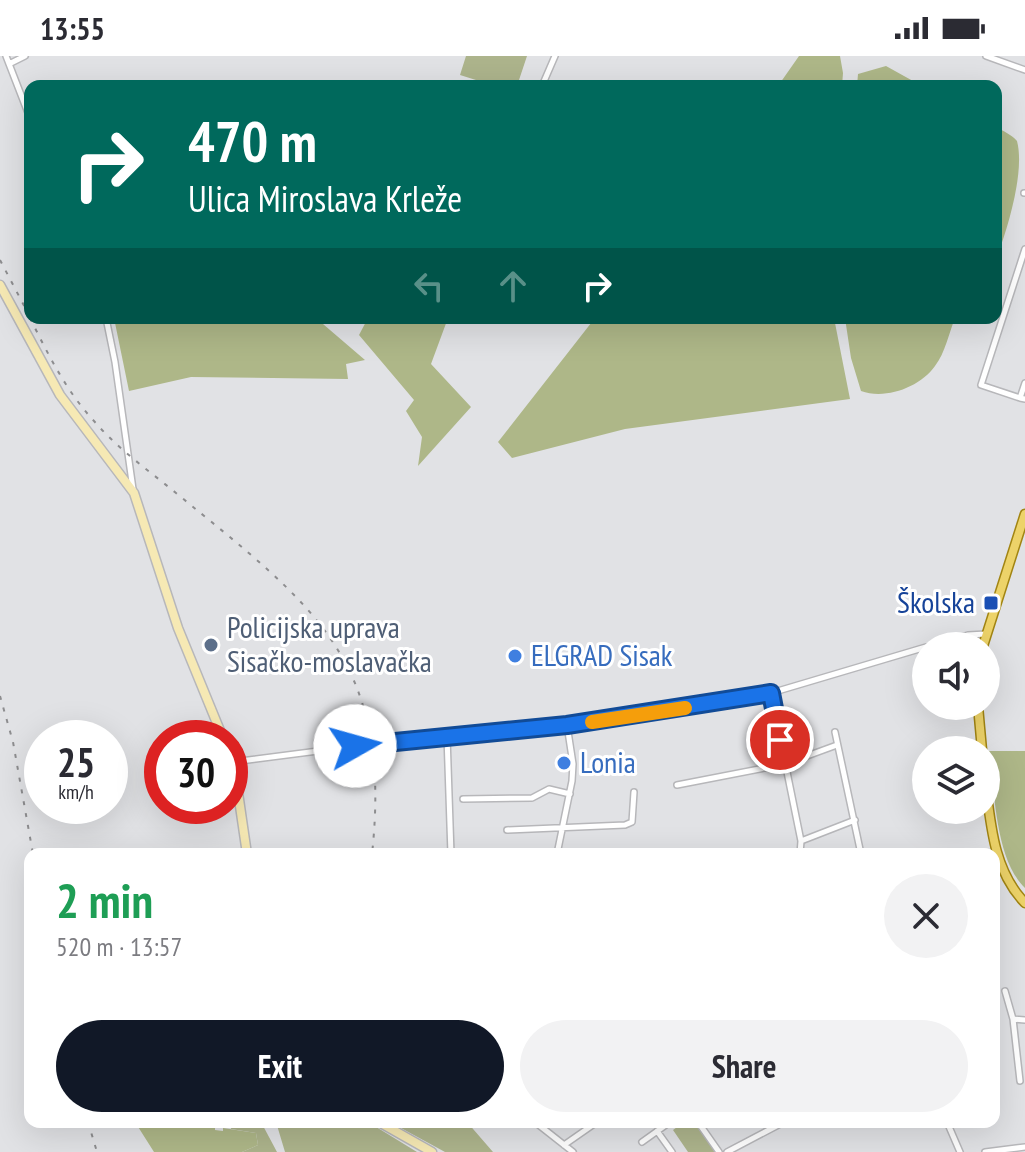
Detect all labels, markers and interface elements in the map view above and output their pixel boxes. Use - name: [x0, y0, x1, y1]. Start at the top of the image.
- text: 13:55: [40, 9, 105, 48]
- text: 470 m: [188, 105, 317, 177]
- icon: right: [56, 112, 160, 216]
- text: Ulica Miroslava Krleže: [188, 175, 462, 222]
- icon: left: [407, 264, 451, 308]
- icon: ahead: [491, 264, 535, 308]
- icon: right: [575, 264, 619, 308]
- place label: Školska: [897, 582, 975, 621]
- marker: Školska: [982, 594, 1000, 612]
- place label: Policijska uprava Sisačko-moslavačka: [227, 607, 432, 680]
- map controls: [912, 632, 1000, 824]
- button: sound: [912, 632, 1000, 720]
- place label: ELGRAD Sisak: [531, 635, 673, 674]
- marker: Policijska uprava Sisačko-moslavačka: [202, 636, 220, 654]
- marker: ELGRAD Sisak: [506, 647, 524, 665]
- position arrow: [313, 704, 397, 788]
- pin: [746, 706, 814, 774]
- icon: arrive: [758, 718, 802, 762]
- speed limit sign: 30: [144, 720, 248, 824]
- text: 25: [57, 736, 95, 788]
- button: layers: [912, 736, 1000, 824]
- place label: Lonia: [580, 742, 636, 781]
- marker: Lonia: [555, 754, 573, 772]
- text: km/h: [58, 779, 94, 805]
- text: 2 min: [56, 869, 153, 931]
- button: close: [884, 874, 968, 958]
- text: 520 m · 13:57: [56, 930, 182, 963]
- button: Exit: [56, 1020, 504, 1112]
- button: Share: [520, 1020, 968, 1112]

